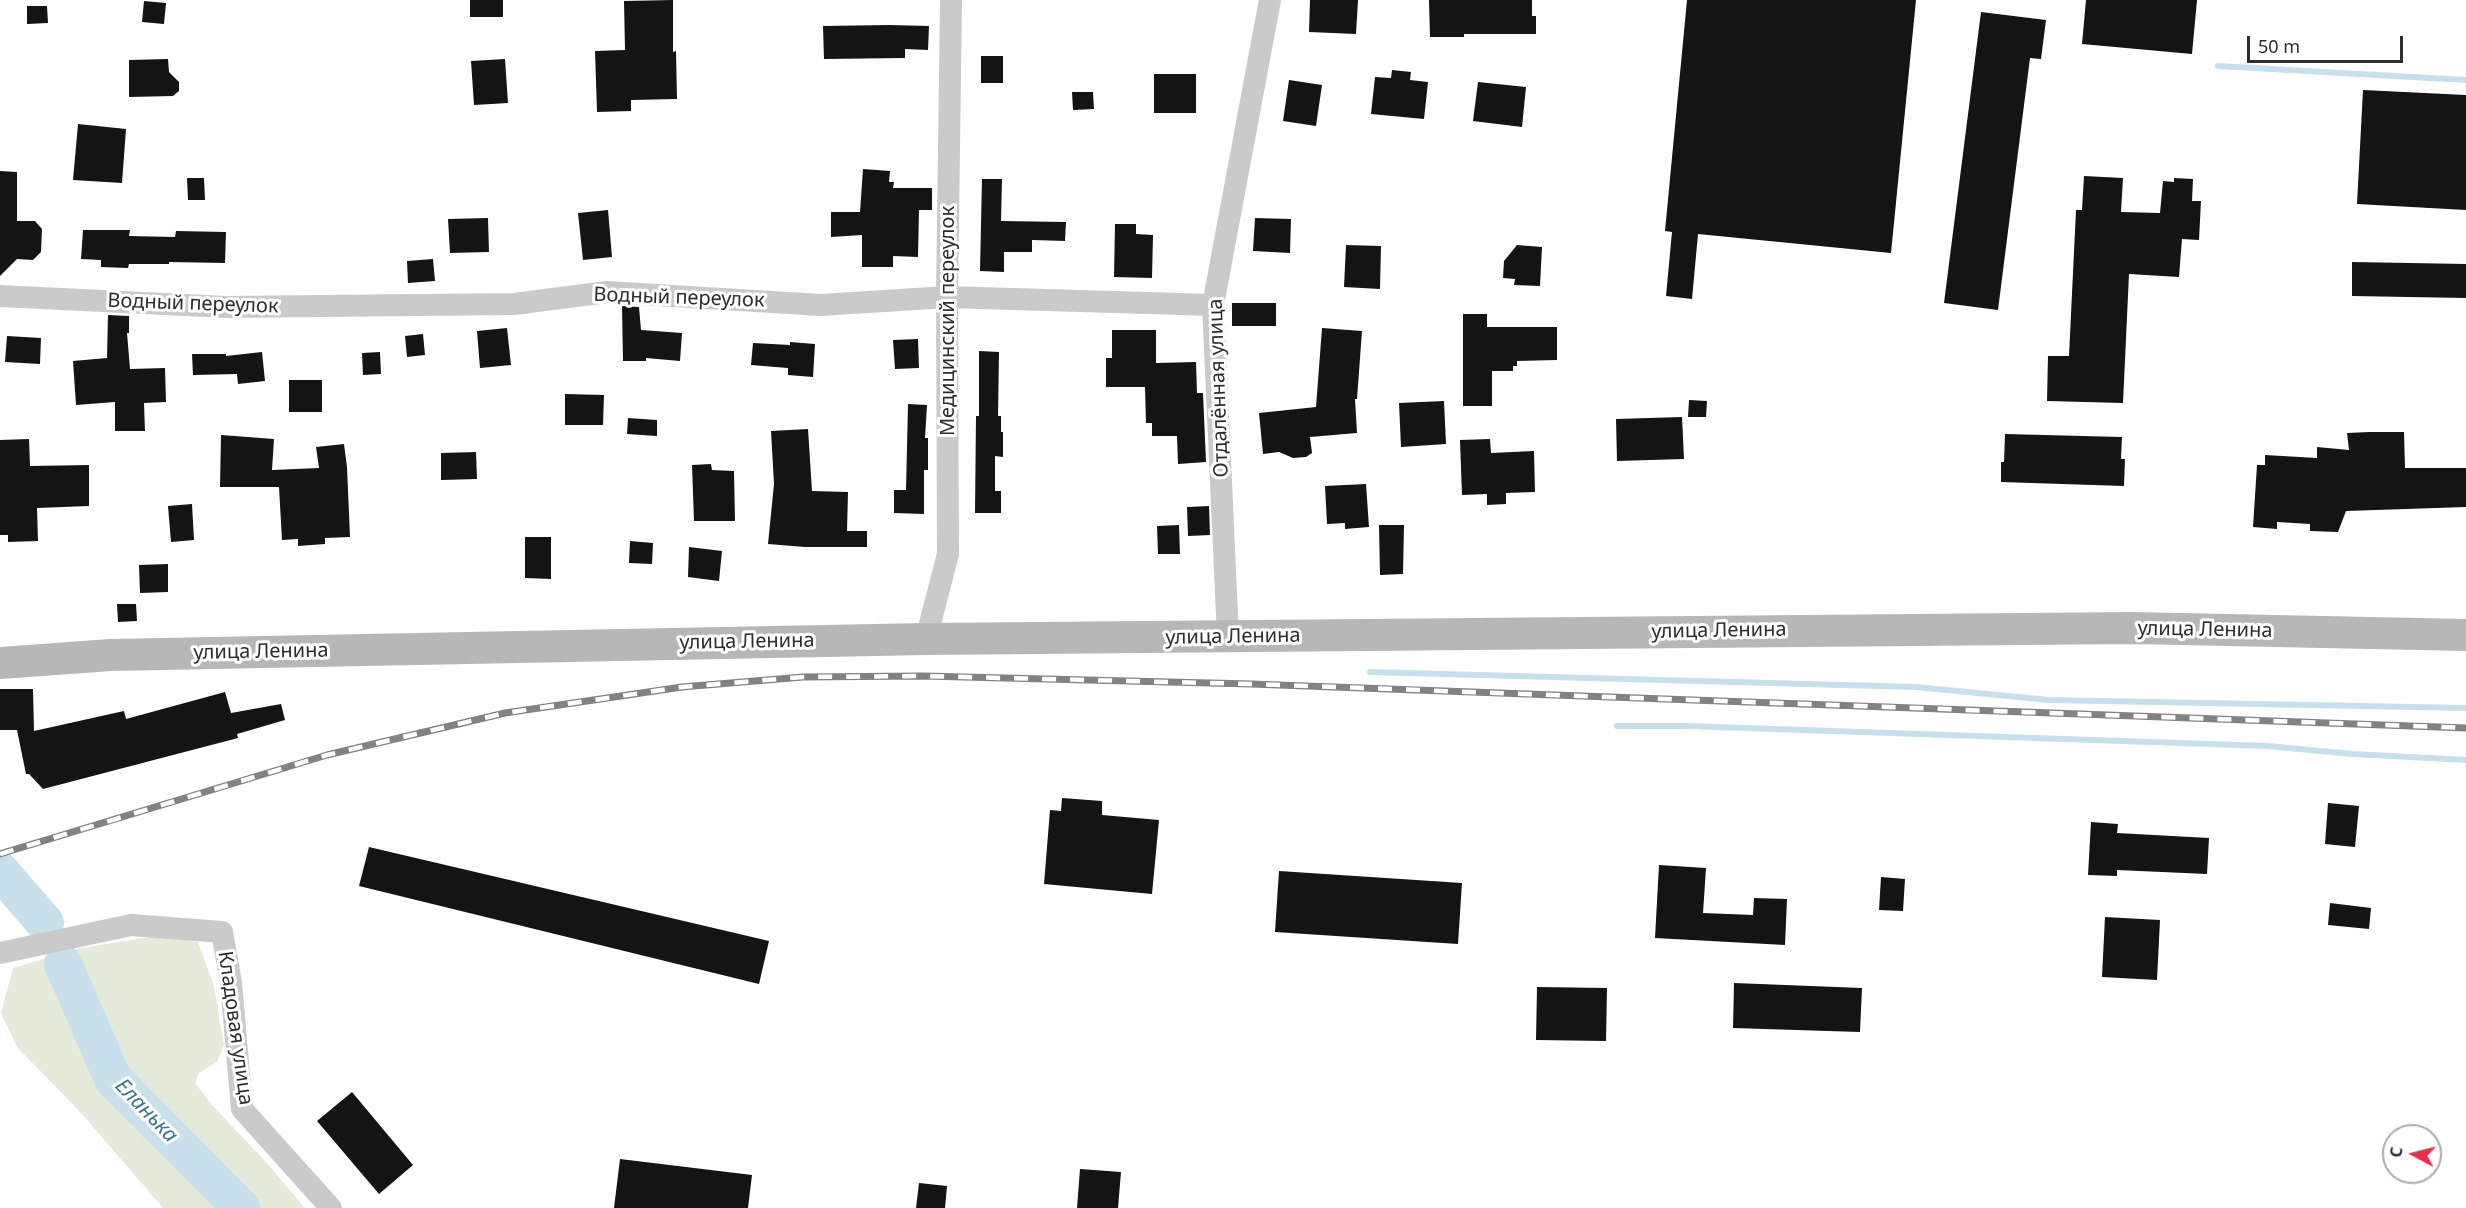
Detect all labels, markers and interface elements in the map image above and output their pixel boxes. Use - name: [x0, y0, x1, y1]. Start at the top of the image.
- scale bar: [2250, 24, 2406, 62]
- text: 50 m: [2258, 34, 2300, 58]
- street label: Медицинский переулок: [936, 206, 960, 436]
- street label: Водный переулок: [593, 283, 765, 313]
- street label: Водный переулок: [107, 289, 279, 319]
- street label: Отдалённая улица: [1204, 298, 1234, 478]
- street label: улица Ленина: [2137, 617, 2273, 643]
- street label: улица Ленина: [1651, 618, 1787, 644]
- street label: улица Ленина: [1165, 624, 1301, 650]
- street label: улица Ленина: [679, 629, 815, 655]
- street label: улица Ленина: [193, 639, 329, 665]
- street label: Кладовая улица: [212, 949, 258, 1107]
- water label: Еланька: [109, 1074, 183, 1148]
- north arrow: [2382, 1124, 2442, 1184]
- text: С: [2385, 1146, 2408, 1159]

